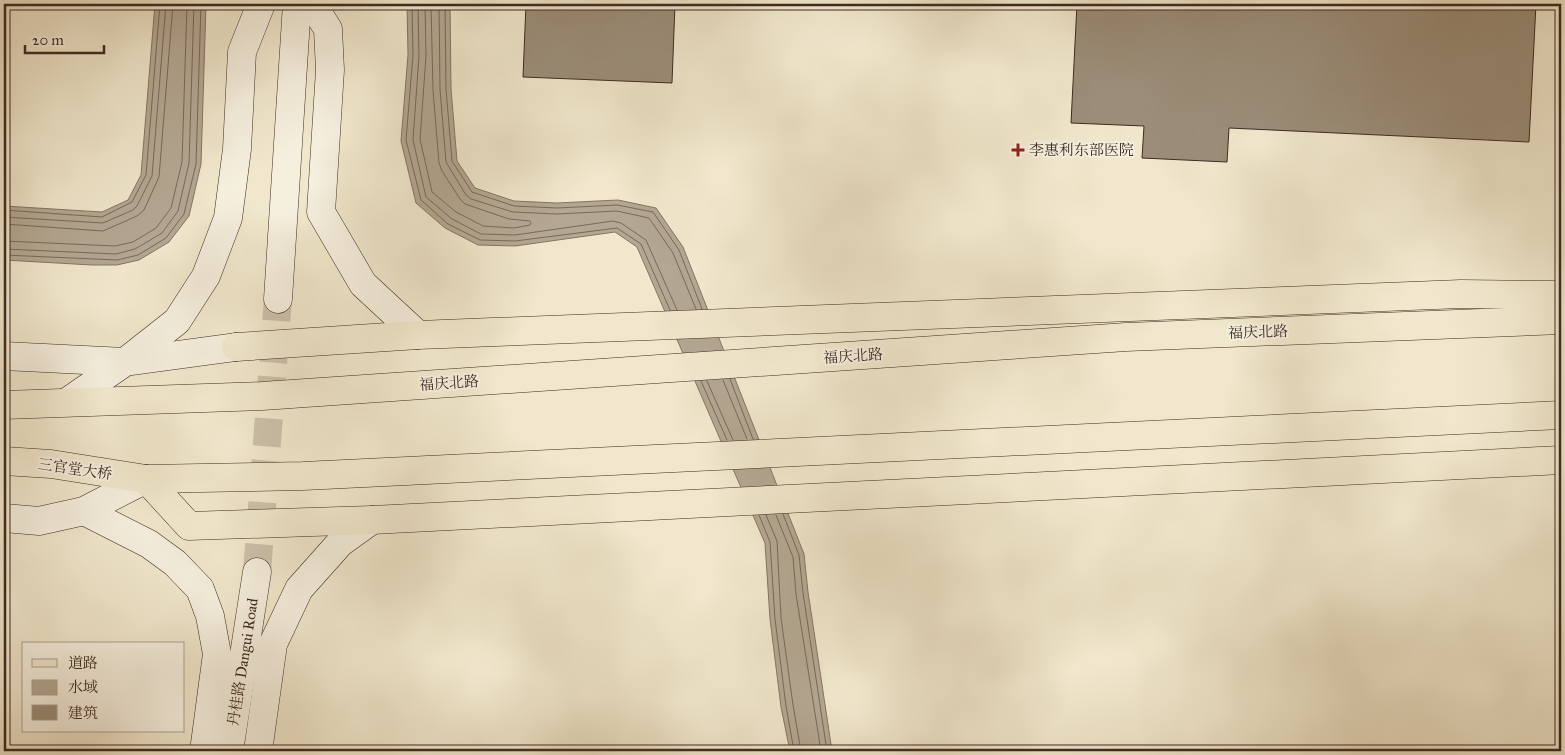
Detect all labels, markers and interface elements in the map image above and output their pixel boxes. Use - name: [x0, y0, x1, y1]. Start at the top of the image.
- scale bar: [25, 22, 104, 54]
- text: 20 m: [32, 31, 64, 49]
- place label: 李惠利东部医院: [1029, 141, 1134, 159]
- marker: 李惠利东部医院: [1011, 143, 1025, 157]
- street label: 福庆北路: [1228, 322, 1288, 342]
- street label: 福庆北路: [822, 345, 884, 367]
- street label: 福庆北路: [418, 372, 480, 394]
- street label: 三官堂大桥: [37, 455, 113, 483]
- street label: 丹桂路 Dangui Road: [224, 596, 262, 727]
- legend: [22, 642, 185, 732]
- text: 道路: [68, 654, 98, 672]
- text: 水域: [68, 678, 98, 696]
- text: 建筑: [68, 704, 98, 722]

